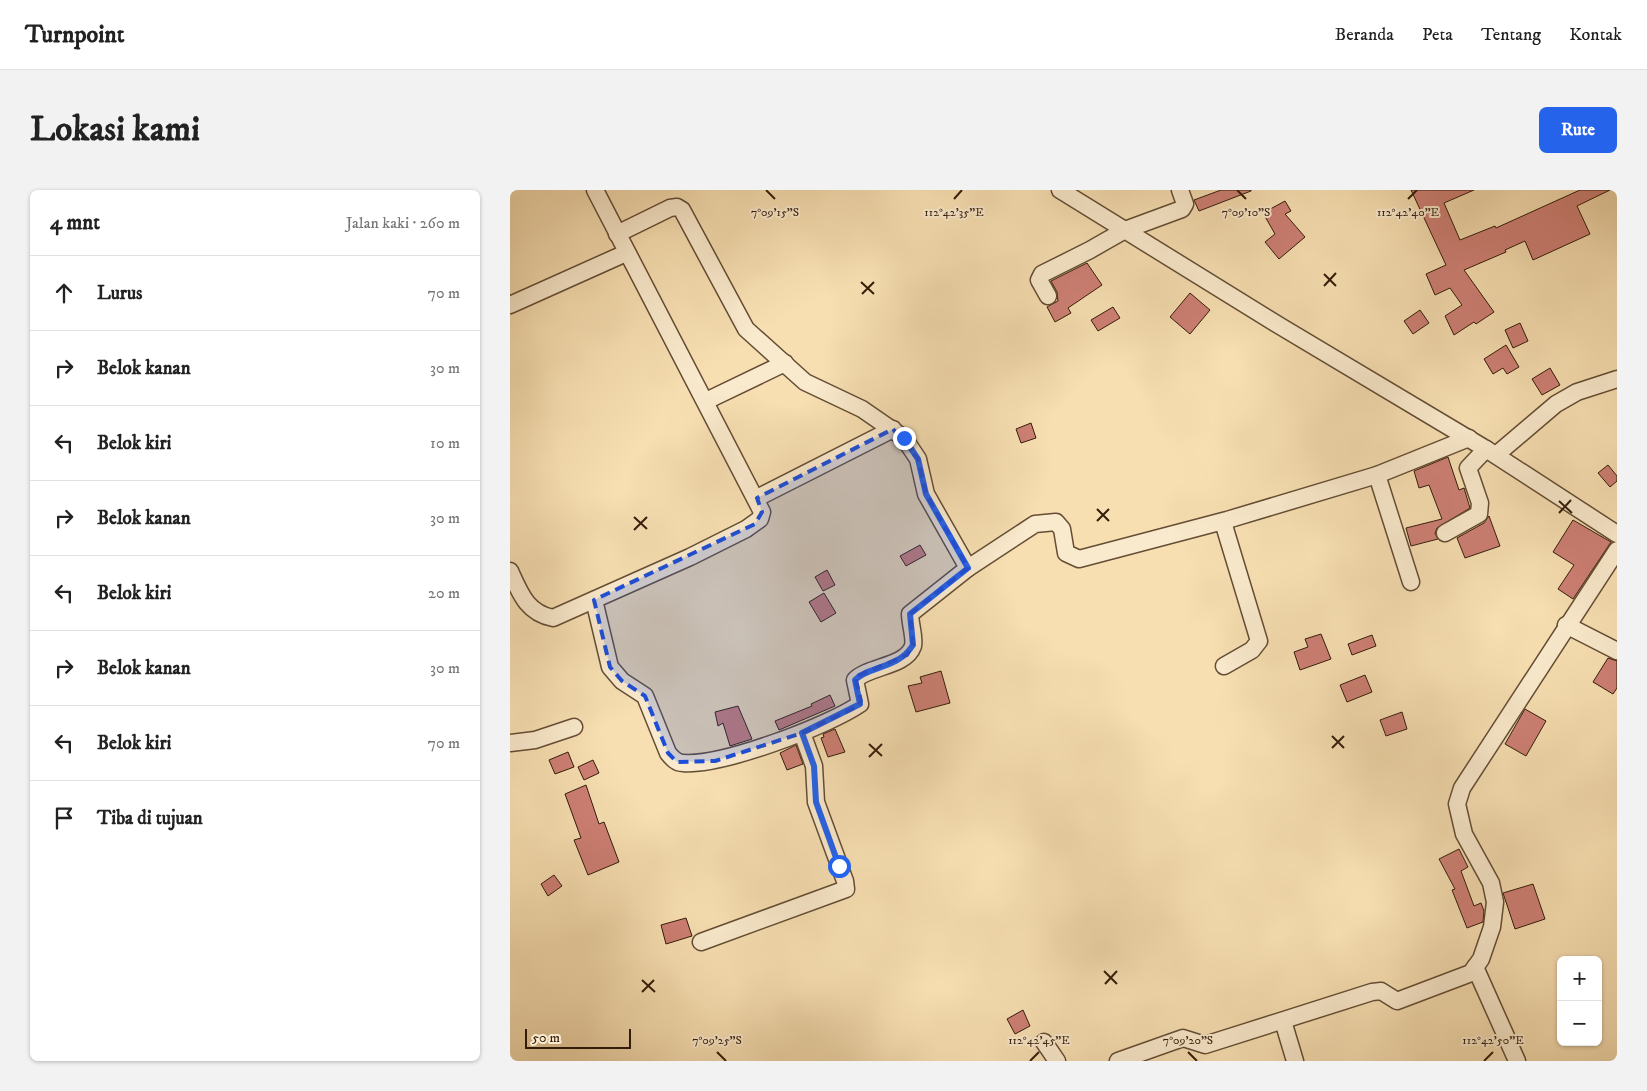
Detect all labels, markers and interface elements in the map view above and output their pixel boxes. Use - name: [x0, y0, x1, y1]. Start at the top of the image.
- text: Turnpoint: [25, 20, 124, 50]
- text: Beranda: [1335, 24, 1394, 46]
- text: Peta: [1422, 24, 1453, 46]
- text: Tentang: [1481, 24, 1541, 46]
- text: Kontak: [1569, 24, 1622, 46]
- button: Rute: [1539, 107, 1617, 153]
- text: Lokasi kami: [30, 108, 200, 152]
- text: 7°09'15"S: [751, 205, 799, 220]
- text: 112°42'35"E: [924, 205, 984, 220]
- text: 7°09'10"S: [1222, 205, 1270, 220]
- text: 112°42'40"E: [1377, 205, 1440, 220]
- text: 4 mnt: [50, 210, 100, 236]
- text: Jalan kaki · 260 m: [346, 213, 460, 233]
- icon: ahead: [50, 279, 78, 307]
- text: Lurus: [97, 282, 142, 305]
- text: 70 m: [428, 283, 460, 303]
- icon: right: [50, 354, 78, 382]
- text: Belok kanan: [97, 357, 191, 380]
- text: 30 m: [430, 358, 460, 378]
- route end: [893, 427, 916, 450]
- icon: left: [50, 429, 78, 457]
- text: Belok kiri: [97, 432, 171, 455]
- text: 10 m: [430, 433, 460, 453]
- icon: right: [50, 504, 78, 532]
- text: Belok kanan: [97, 507, 191, 530]
- text: 30 m: [430, 508, 460, 528]
- icon: left: [50, 579, 78, 607]
- text: Belok kiri: [97, 582, 171, 605]
- text: 20 m: [428, 583, 460, 603]
- icon: right: [50, 654, 78, 682]
- text: Belok kanan: [97, 657, 191, 680]
- text: 30 m: [430, 658, 460, 678]
- icon: left: [50, 729, 78, 757]
- text: Belok kiri: [97, 732, 171, 755]
- text: 70 m: [428, 733, 460, 753]
- icon: arrive: [50, 804, 78, 832]
- text: Tiba di tujuan: [97, 807, 203, 830]
- route start: [828, 855, 851, 878]
- map controls: [1557, 956, 1602, 1046]
- button: +: [1557, 956, 1602, 1001]
- button: −: [1557, 1001, 1602, 1046]
- scale bar: [525, 1026, 631, 1049]
- text: 50 m: [532, 1029, 560, 1047]
- text: 7°09'25"S: [692, 1033, 742, 1048]
- text: 112°42'45"E: [1008, 1033, 1070, 1048]
- text: 7°09'20"S: [1163, 1033, 1213, 1048]
- text: 112°42'50"E: [1462, 1033, 1524, 1048]

